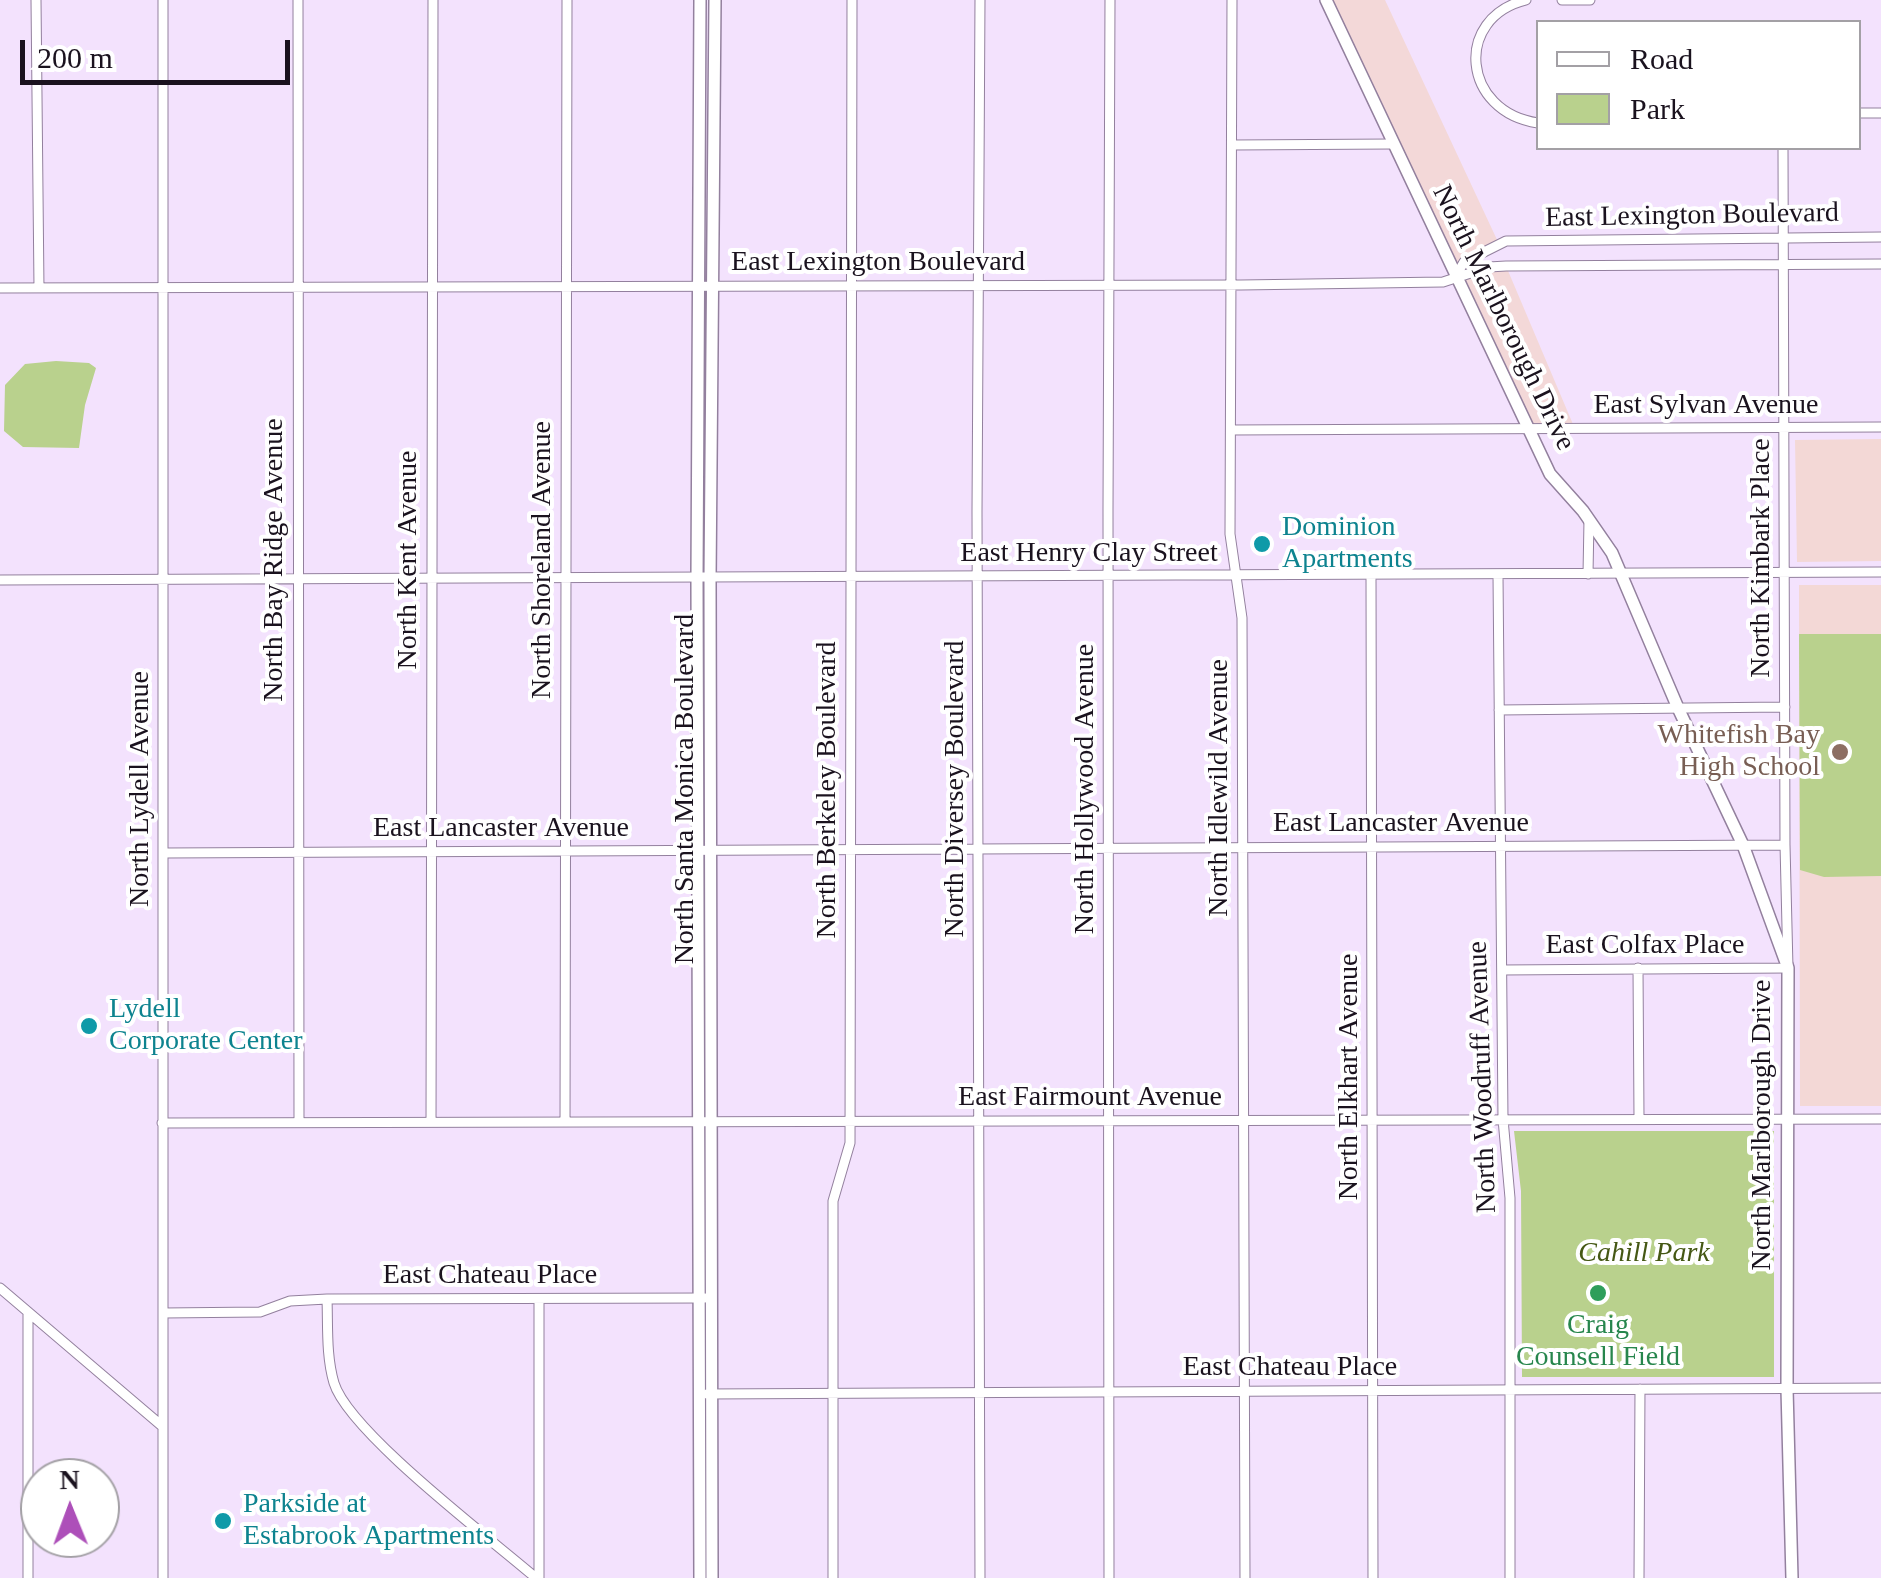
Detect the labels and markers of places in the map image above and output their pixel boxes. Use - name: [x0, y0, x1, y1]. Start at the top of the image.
- place label: Dominion Apartments: [1282, 511, 1413, 577]
- marker: Dominion Apartments: [1251, 533, 1273, 555]
- place label: Whitefish Bay High School: [1657, 719, 1820, 785]
- marker: Whitefish Bay High School: [1829, 741, 1851, 763]
- place label: Lydell Corporate Center: [109, 993, 303, 1059]
- marker: Lydell Corporate Center: [78, 1015, 100, 1037]
- marker: Craig Counsell Field: [1587, 1282, 1609, 1304]
- place label: Craig Counsell Field: [1516, 1309, 1680, 1375]
- place label: Parkside at Estabrook Apartments: [243, 1488, 494, 1554]
- marker: Parkside at Estabrook Apartments: [212, 1510, 234, 1532]

